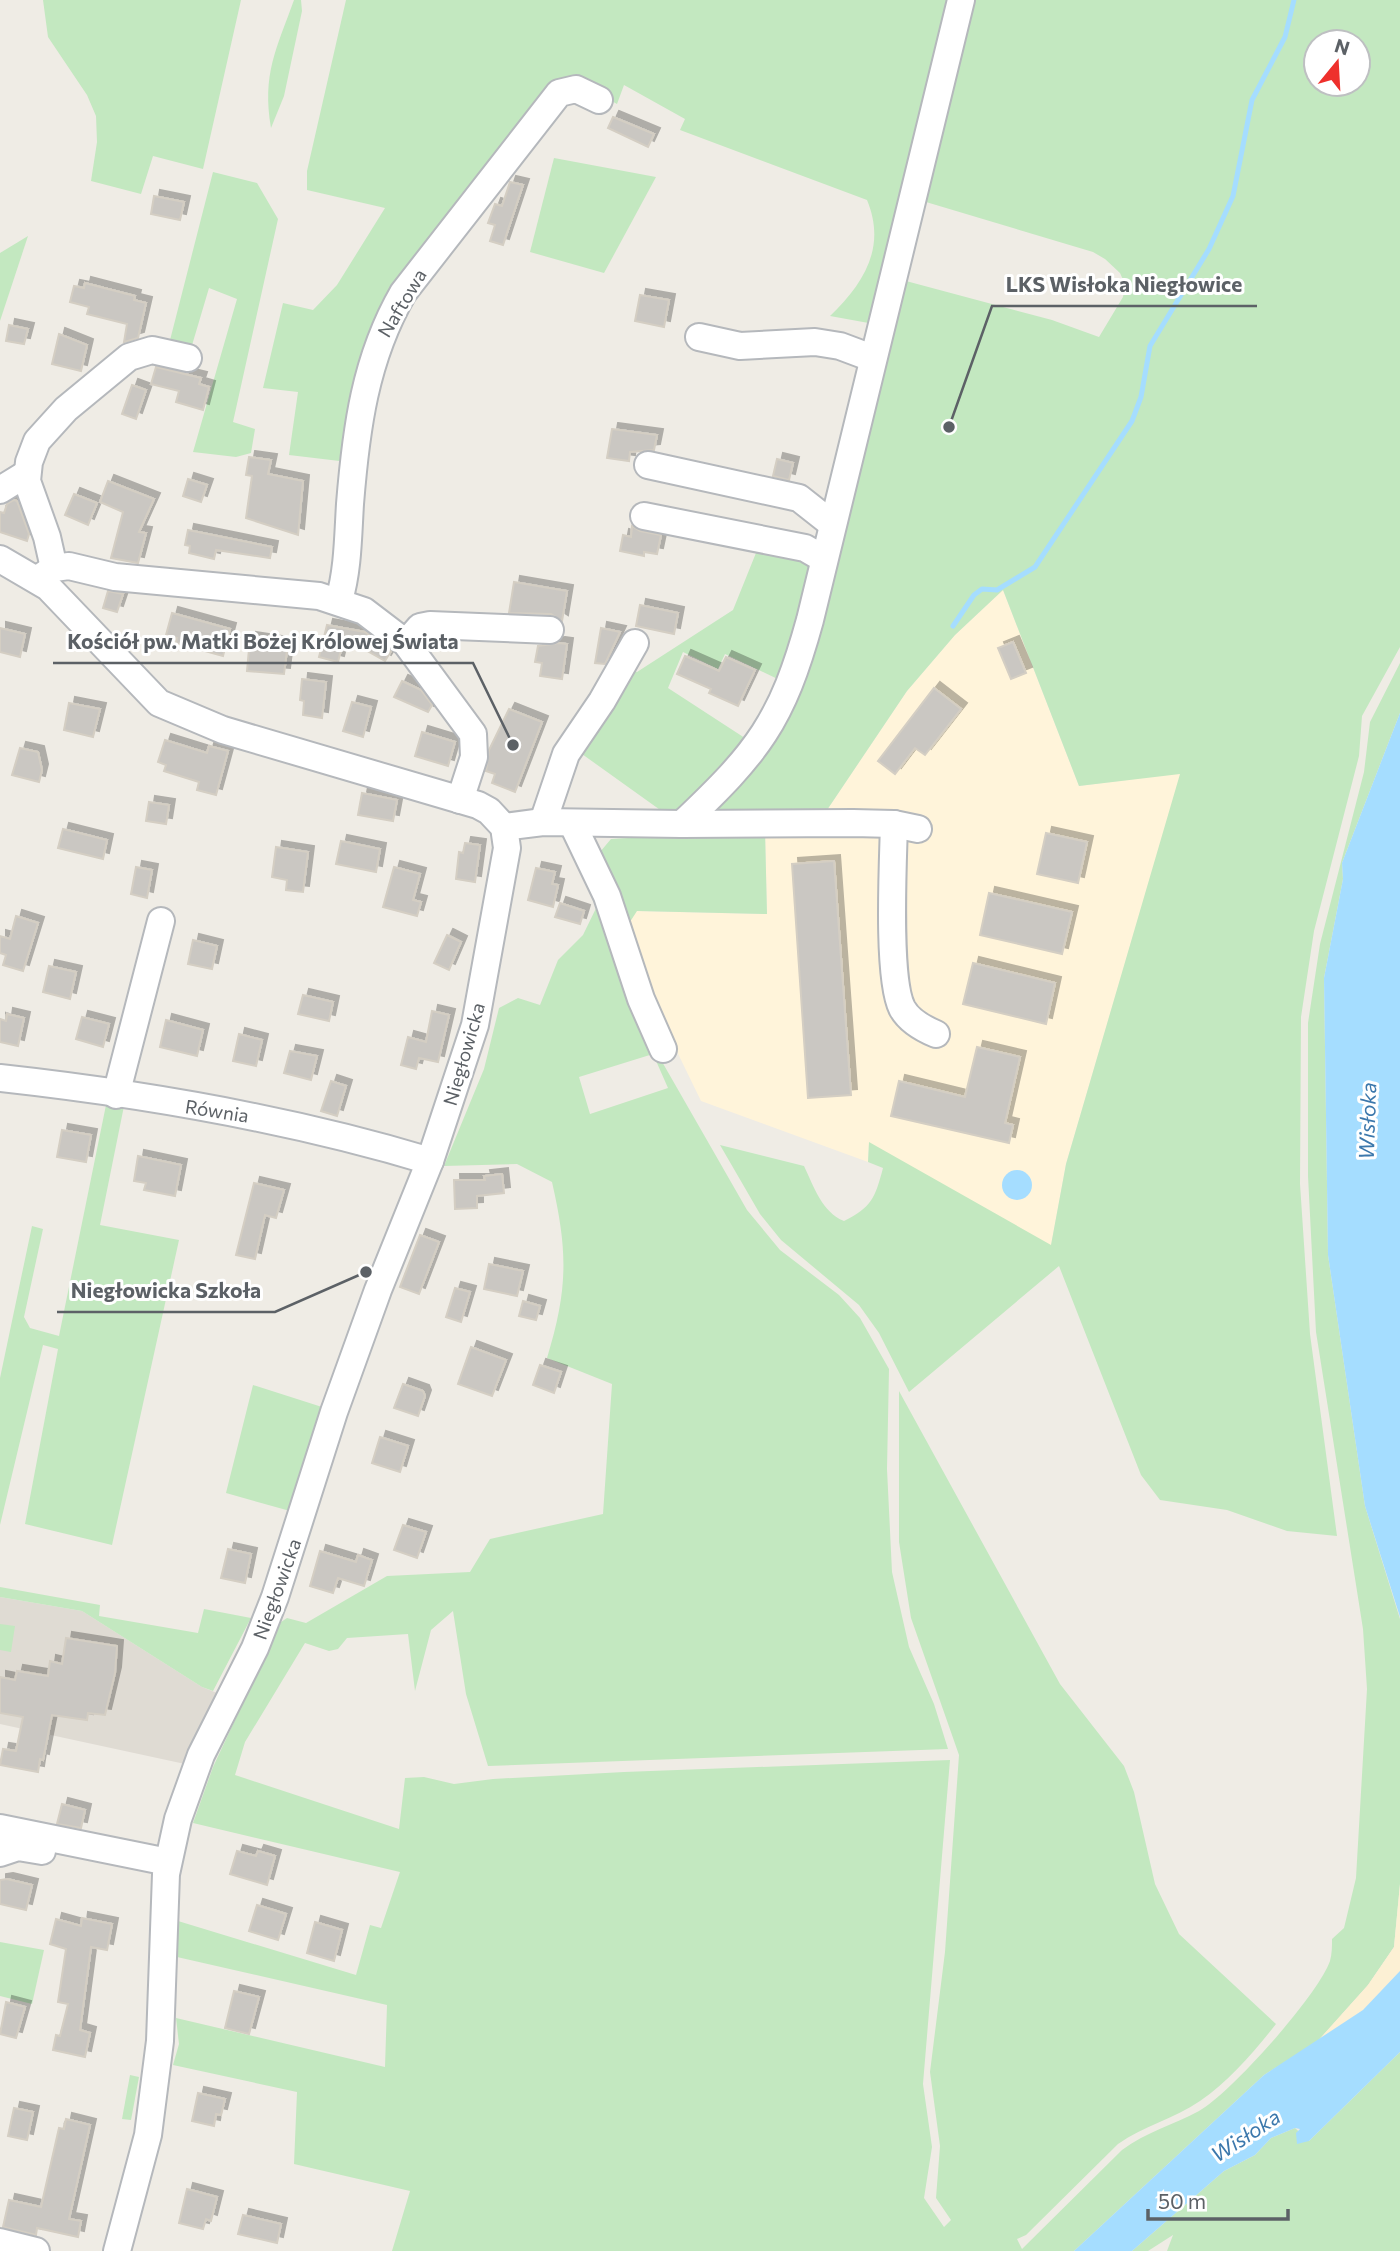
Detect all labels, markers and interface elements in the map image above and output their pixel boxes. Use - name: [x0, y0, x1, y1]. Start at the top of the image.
- north arrow: [1302, 28, 1372, 98]
- text: N: [1332, 33, 1353, 59]
- callout: LKS Wisłoka Niegłowice: [992, 264, 1257, 306]
- street label: Naftowa: [372, 265, 431, 341]
- text: LKS Wisłoka Niegłowice: [1006, 271, 1242, 296]
- callout: Kościół pw. Matki Bożej Królowej Świata: [53, 621, 473, 663]
- text: Kościół pw. Matki Bożej Królowej Świata: [67, 628, 459, 653]
- street label: Niegłowicka: [438, 1000, 489, 1108]
- water label: Wisłoka: [1353, 1082, 1380, 1160]
- street label: Równia: [184, 1094, 251, 1127]
- callout: Niegłowicka Szkoła: [57, 1270, 275, 1312]
- text: Niegłowicka Szkoła: [71, 1277, 261, 1302]
- street label: Niegłowicka: [248, 1535, 305, 1643]
- water label: Wisłoka: [1206, 2103, 1285, 2166]
- scale bar: [1148, 2178, 1288, 2222]
- text: 50 m: [1158, 2188, 1206, 2213]

